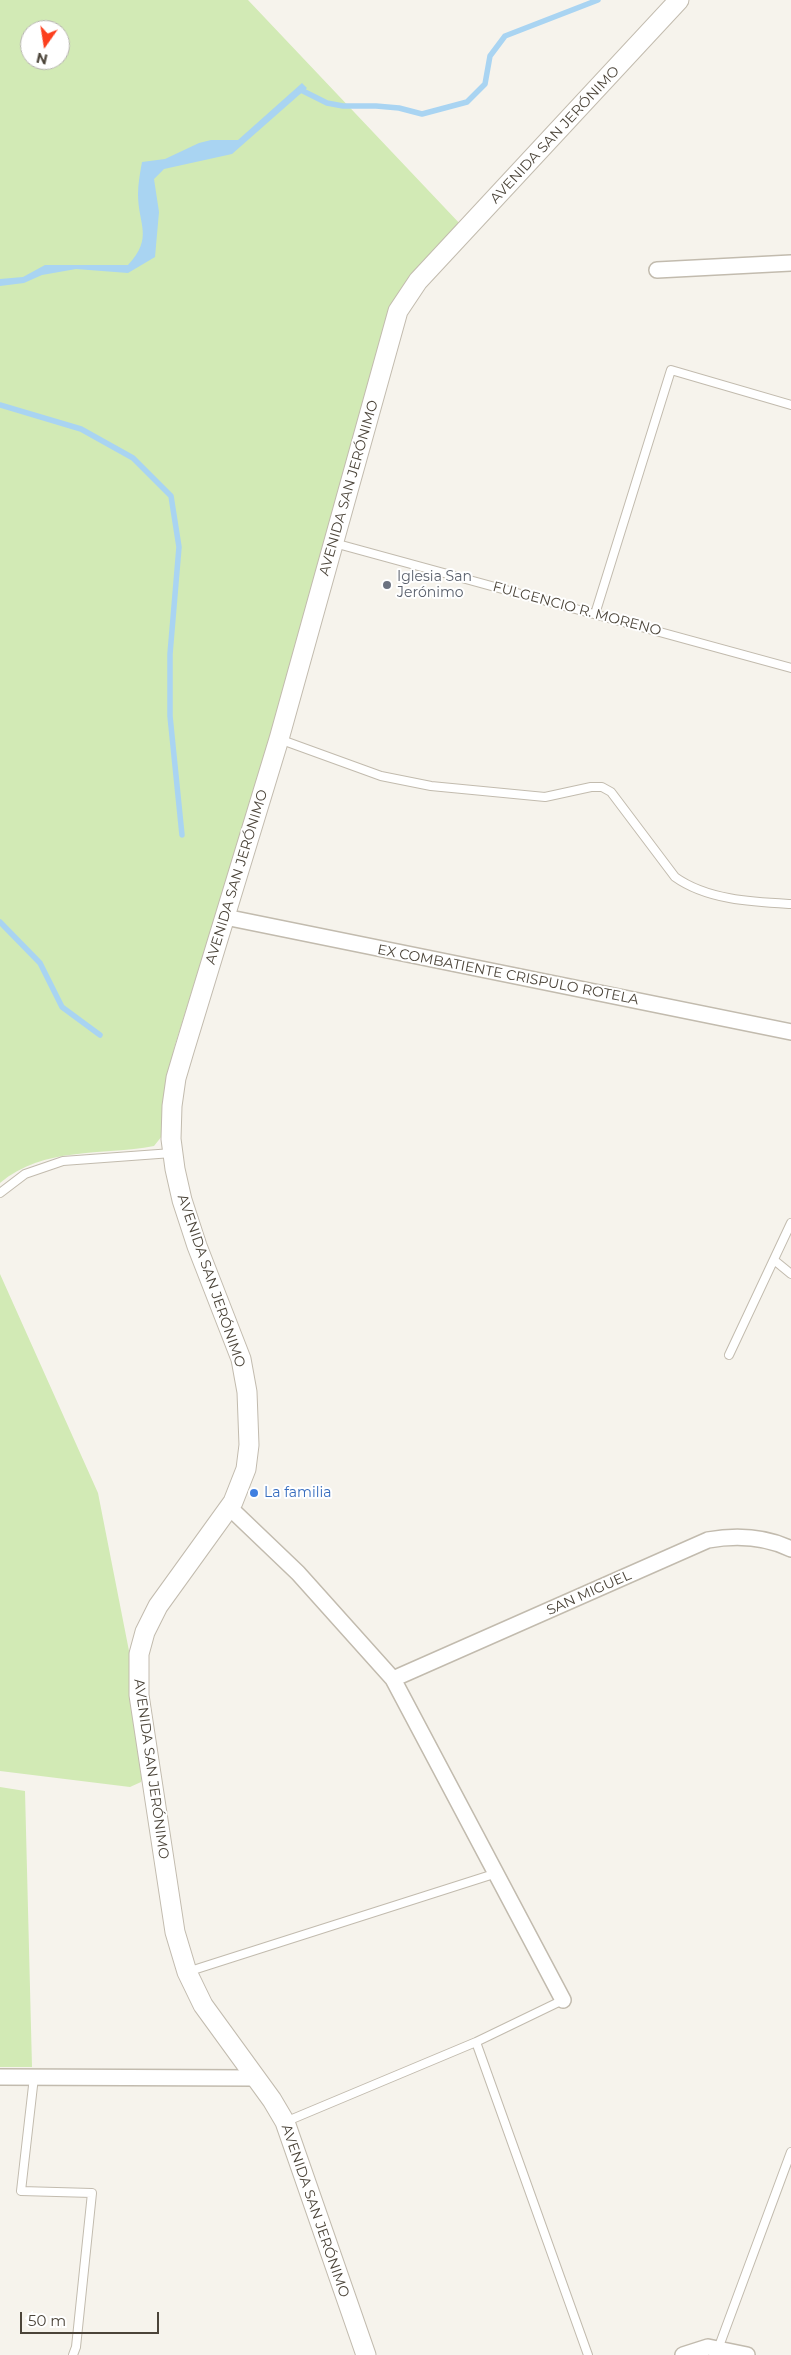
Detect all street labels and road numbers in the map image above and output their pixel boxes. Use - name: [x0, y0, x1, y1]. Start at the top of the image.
- street label: AVENIDA SAN JERÓNIMO: [487, 63, 623, 207]
- street label: AVENIDA SAN JERÓNIMO: [316, 398, 382, 578]
- street label: FULGENCIO R. MORENO: [491, 578, 663, 640]
- street label: AVENIDA SAN JERÓNIMO: [202, 788, 272, 966]
- street label: EX COMBATIENTE CRISPULO ROTELA: [376, 941, 640, 1009]
- street label: AVENIDA SAN JERÓNIMO: [173, 1192, 249, 1370]
- street label: SAN MIGUEL: [544, 1567, 634, 1619]
- street label: AVENIDA SAN JERÓNIMO: [130, 1678, 172, 1860]
- street label: AVENIDA SAN JERÓNIMO: [277, 2122, 353, 2300]

